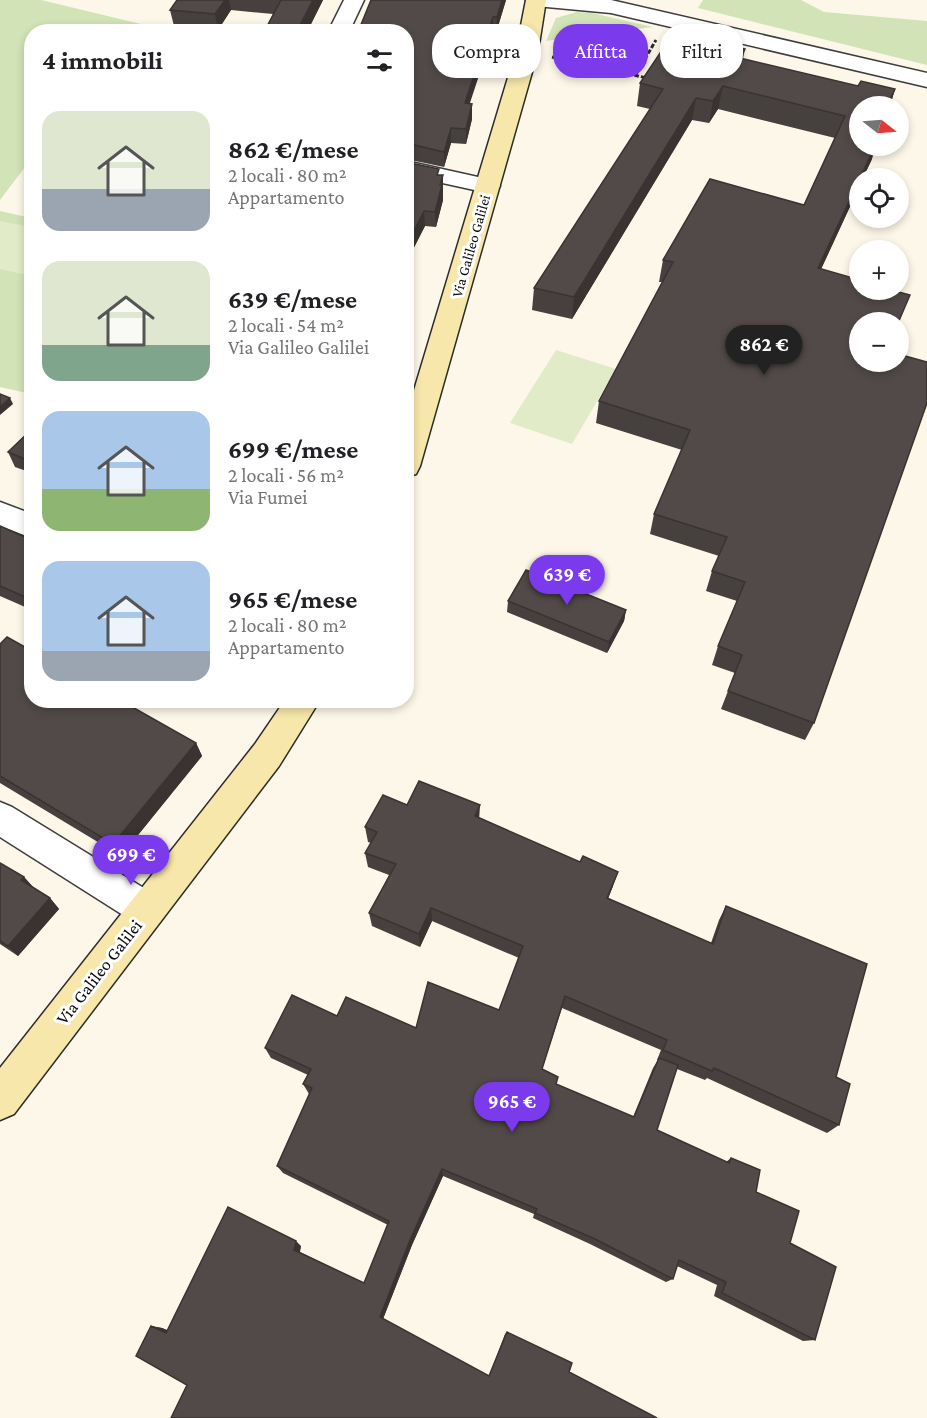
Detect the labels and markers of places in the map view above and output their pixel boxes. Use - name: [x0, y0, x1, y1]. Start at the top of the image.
- pin: 862 €: [722, 325, 806, 376]
- pin: 639 €: [525, 555, 609, 606]
- pin: 699 €: [89, 835, 173, 886]
- pin: 965 €: [470, 1082, 554, 1133]

